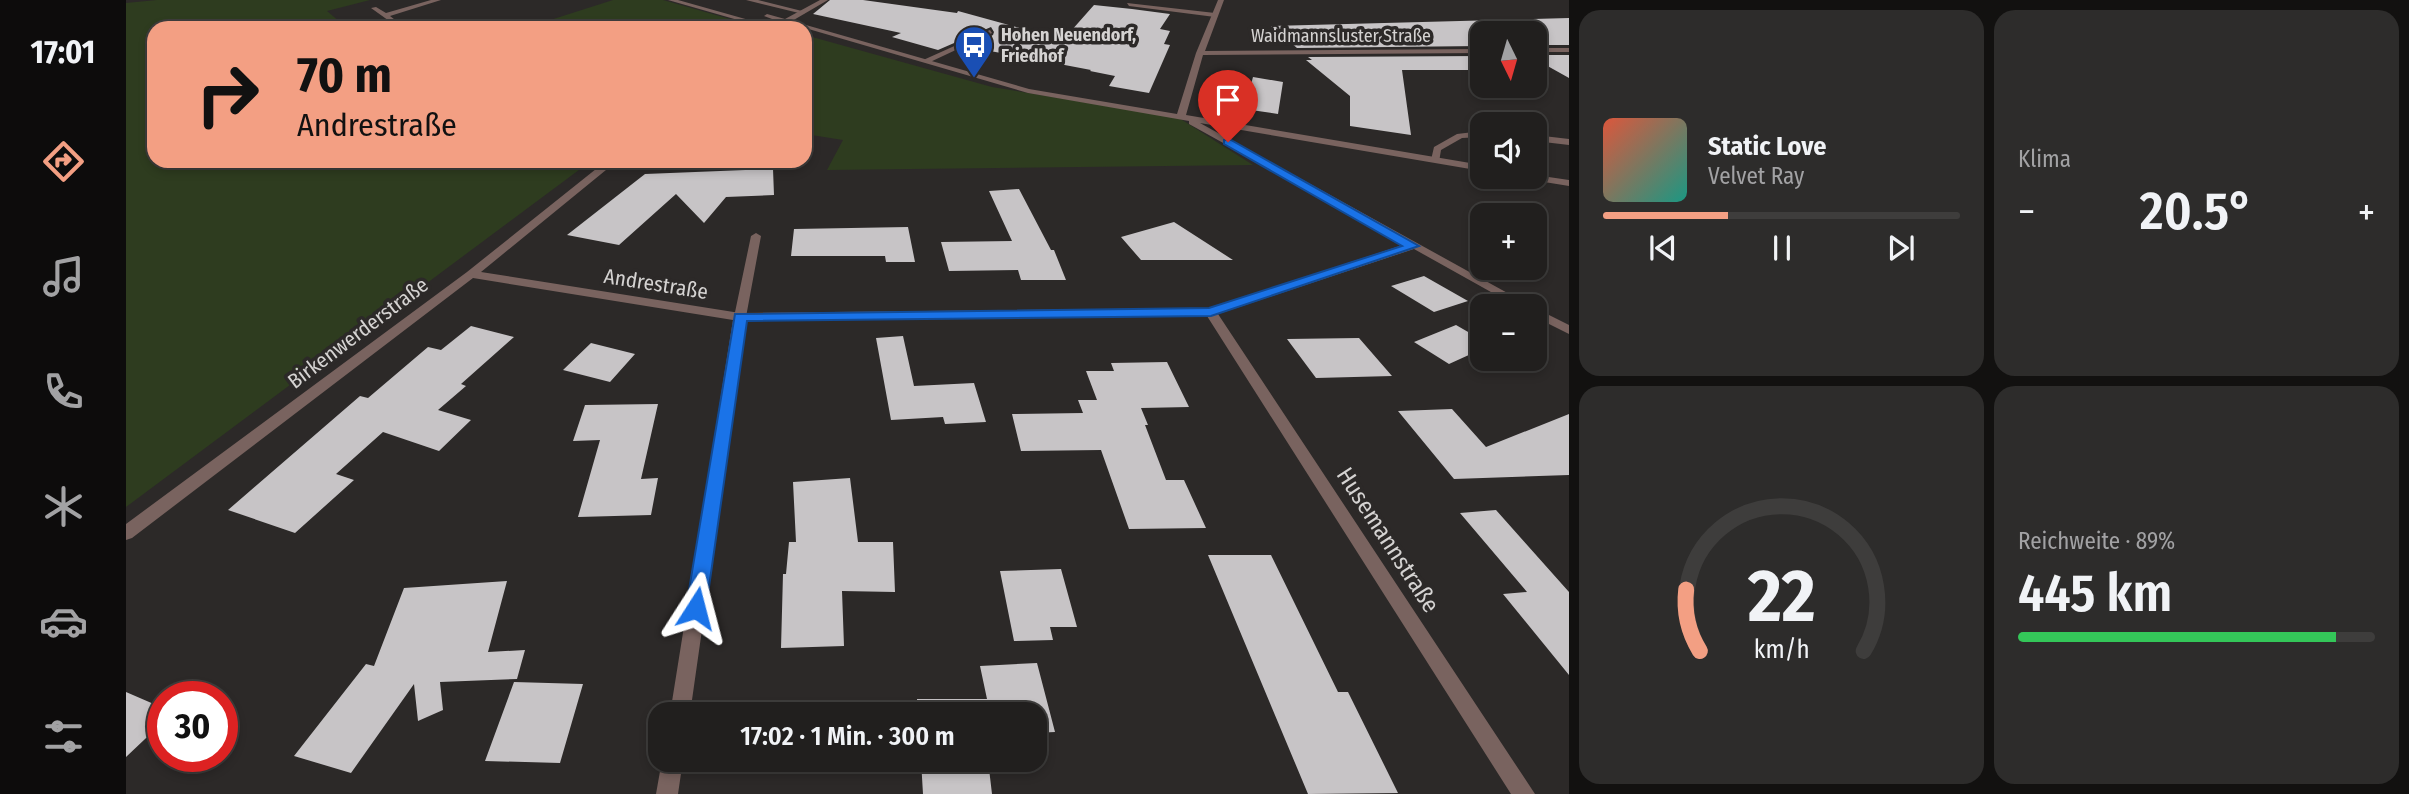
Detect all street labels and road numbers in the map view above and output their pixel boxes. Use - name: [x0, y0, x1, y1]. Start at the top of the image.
- street label: Waidmannsluster Straße: [1251, 25, 1431, 47]
- street label: Andrestraße: [602, 263, 710, 305]
- street label: Birkenwerderstraße: [283, 272, 433, 394]
- street label: Husemannstraße: [1331, 462, 1445, 618]

